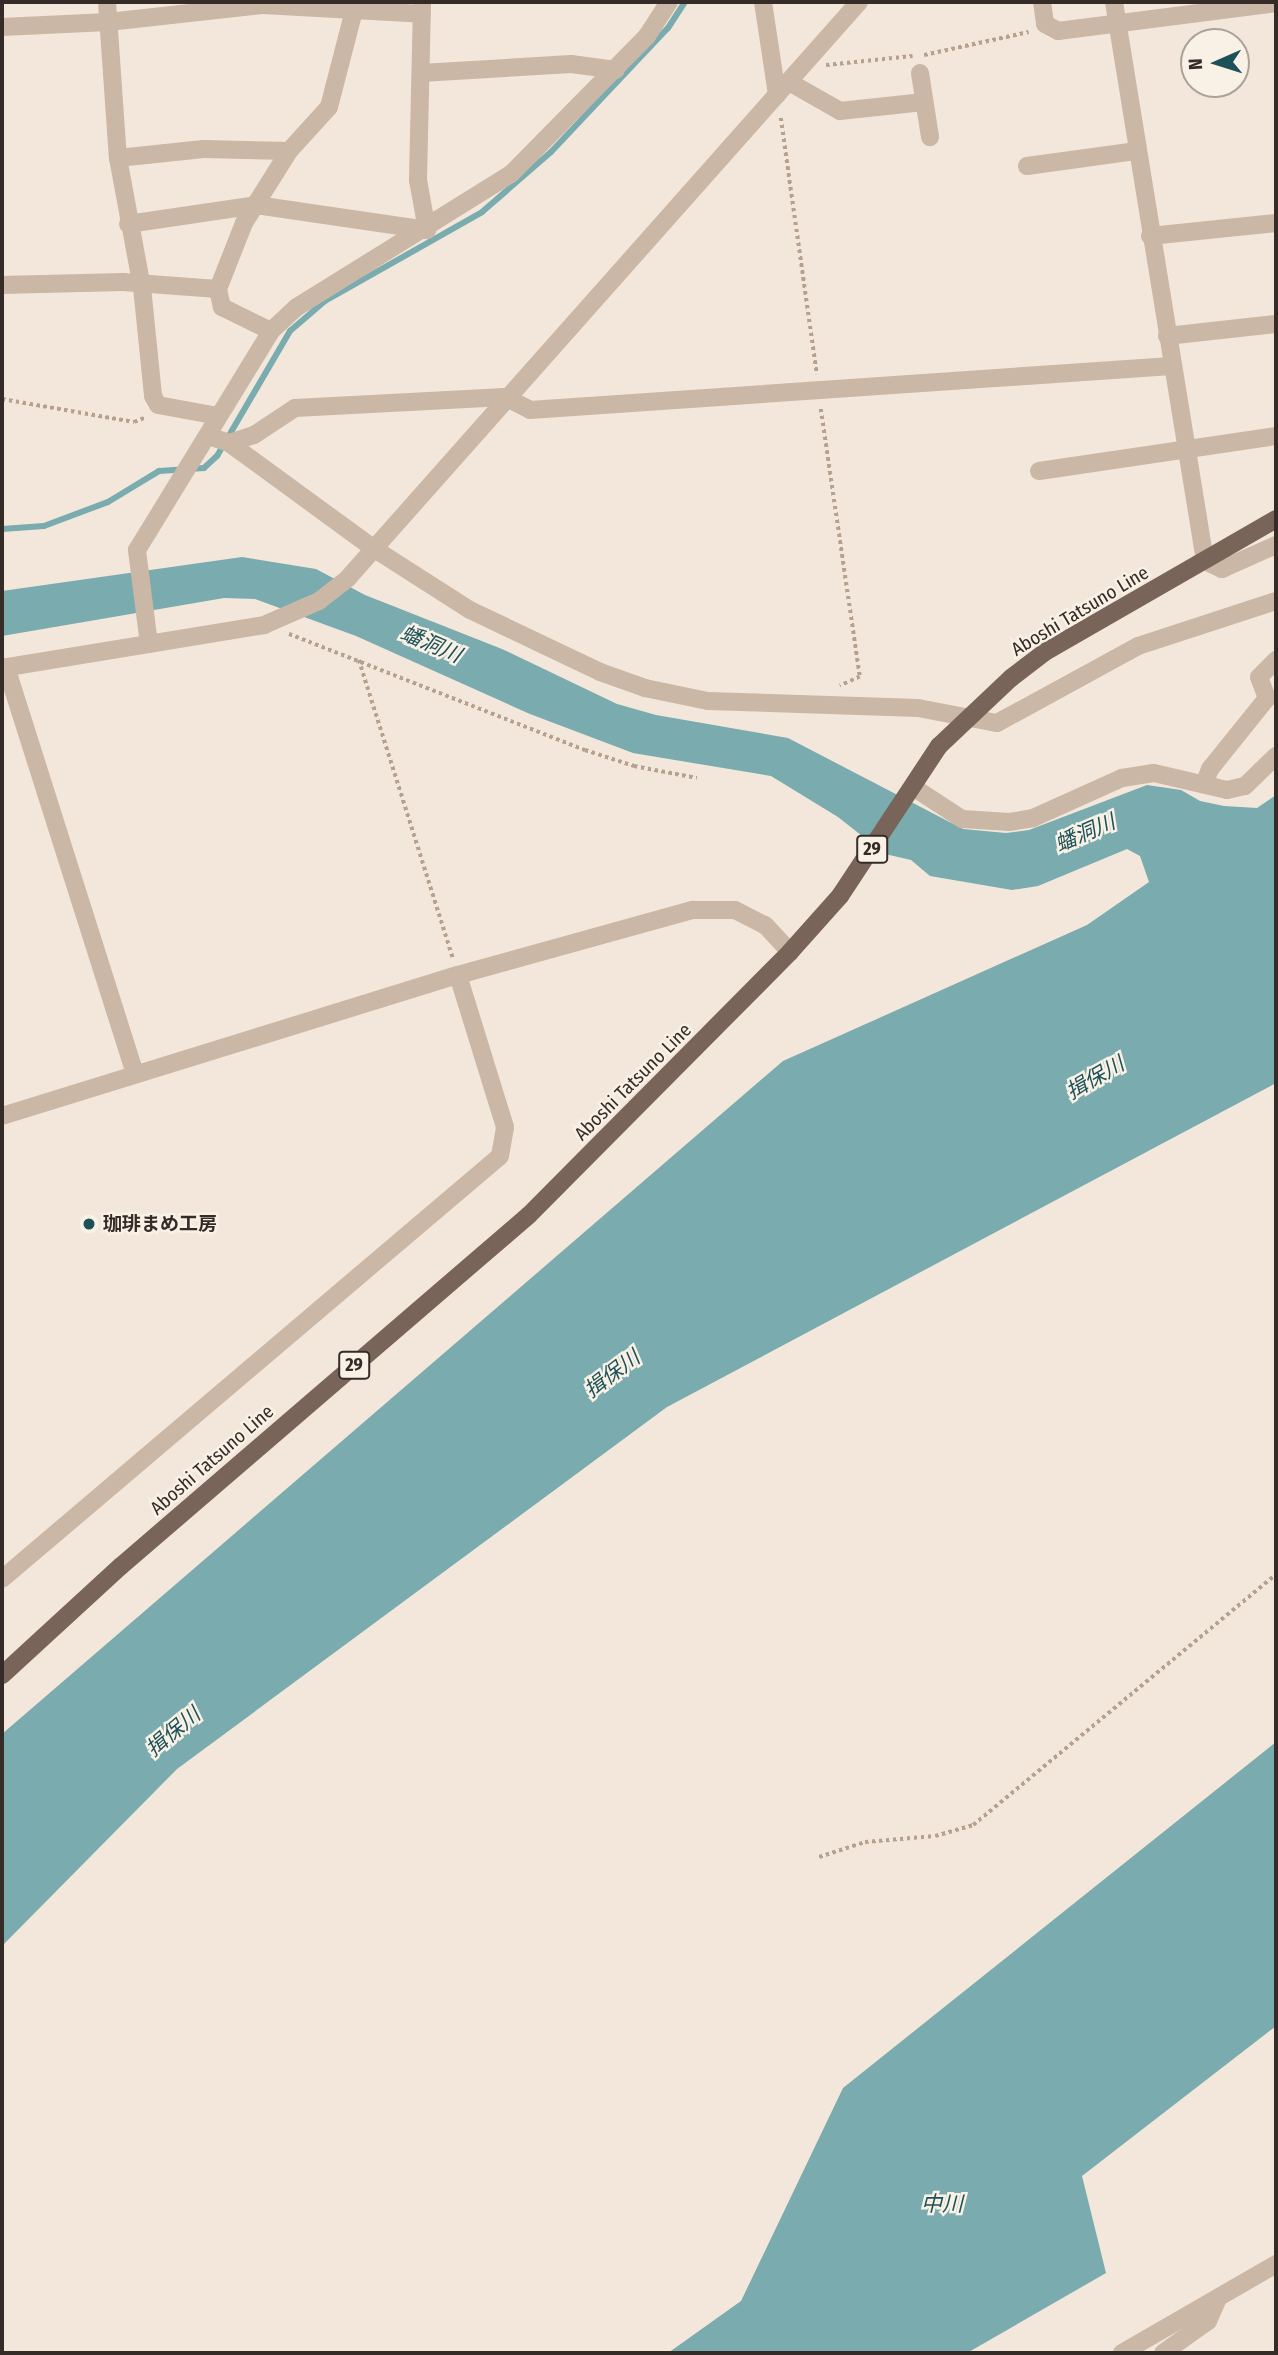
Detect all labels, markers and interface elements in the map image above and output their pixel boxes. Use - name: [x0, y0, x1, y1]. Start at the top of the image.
- north arrow: [1180, 28, 1250, 98]
- text: N: [1184, 58, 1207, 70]
- street label: Aboshi Tatsuno Line: [1007, 561, 1153, 661]
- water label: 蟠洞川: [397, 620, 465, 668]
- water label: 蟠洞川: [1051, 809, 1119, 857]
- road number: 29: [854, 834, 890, 864]
- street label: Aboshi Tatsuno Line: [570, 1019, 696, 1145]
- water label: 揖保川: [1061, 1051, 1129, 1105]
- place label: 珈琲まめ工房: [103, 1213, 217, 1235]
- marker: 珈琲まめ工房: [81, 1216, 97, 1232]
- water label: 揖保川: [579, 1345, 645, 1403]
- road number: 29: [336, 1350, 372, 1380]
- street label: Aboshi Tatsuno Line: [146, 1400, 278, 1520]
- water label: 揖保川: [141, 1702, 205, 1762]
- water label: 中川: [921, 2191, 963, 2217]

